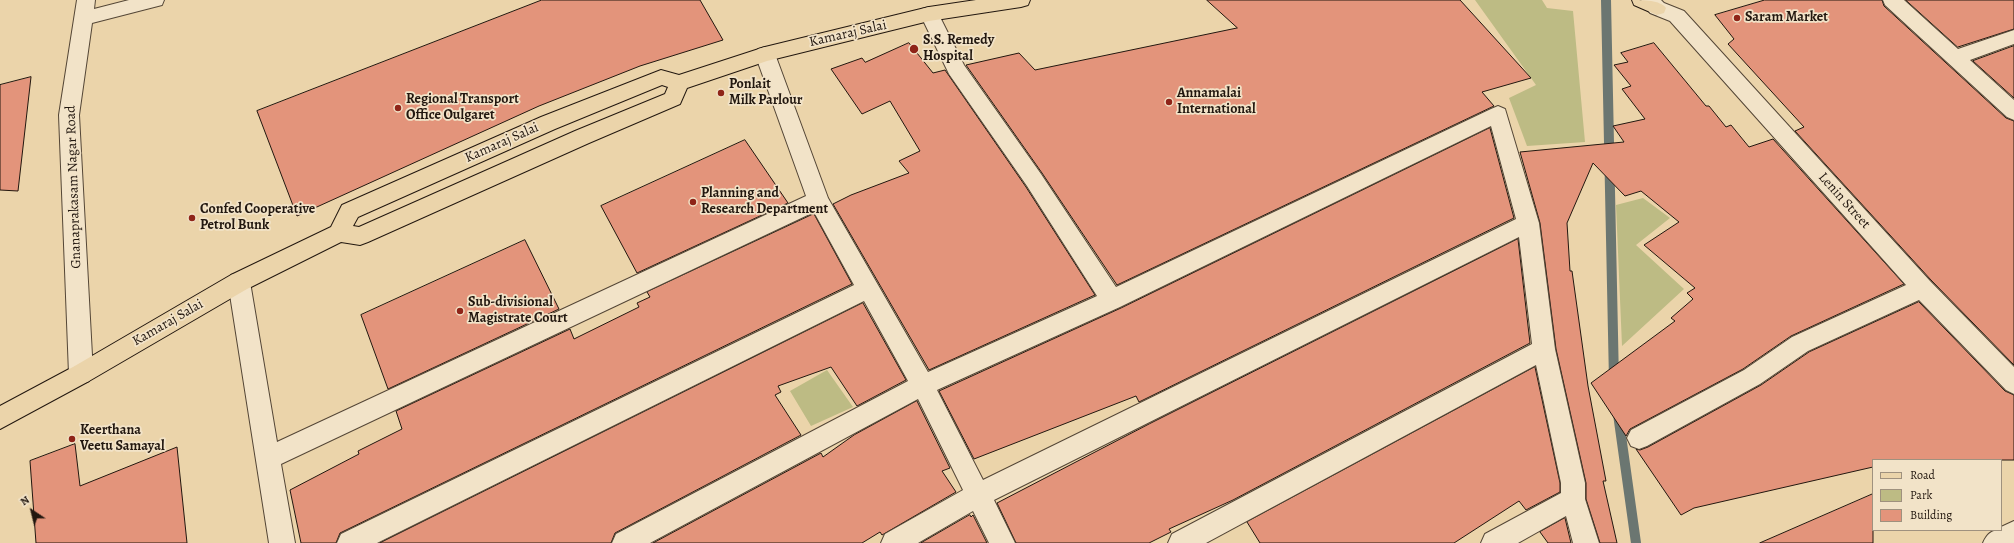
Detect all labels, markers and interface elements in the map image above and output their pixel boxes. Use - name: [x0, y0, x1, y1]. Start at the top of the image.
- place label: Saram Market: [1745, 10, 1828, 26]
- marker: Saram Market: [1732, 13, 1742, 23]
- street label: Kamaraj Salai: [808, 17, 888, 51]
- place label: S.S. Remedy Hospital: [923, 33, 994, 66]
- marker: S.S. Remedy Hospital: [908, 43, 920, 55]
- place label: Ponlait Milk Parlour: [729, 77, 803, 110]
- place label: Annamalai International: [1177, 86, 1256, 118]
- marker: Ponlait Milk Parlour: [716, 88, 726, 98]
- place label: Regional Transport Office Oulgaret: [406, 92, 519, 124]
- marker: Annamalai International: [1164, 97, 1174, 107]
- marker: Regional Transport Office Oulgaret: [393, 103, 403, 113]
- street label: Gnanaprakasam Nagar Road: [63, 105, 85, 269]
- street label: Kamaraj Salai: [463, 119, 541, 167]
- street label: Lenin Street: [1814, 169, 1874, 233]
- place label: Planning and Research Department: [701, 186, 828, 218]
- marker: Planning and Research Department: [688, 197, 698, 207]
- place label: Confed Cooperative Petrol Bunk: [200, 202, 315, 234]
- marker: Confed Cooperative Petrol Bunk: [187, 213, 197, 223]
- place label: Sub-divisional Magistrate Court: [468, 295, 568, 328]
- street label: Kamaraj Salai: [130, 296, 206, 350]
- marker: Sub-divisional Magistrate Court: [455, 306, 465, 316]
- place label: Keerthana Veetu Samayal: [80, 423, 165, 456]
- marker: Keerthana Veetu Samayal: [67, 434, 77, 444]
- legend: [1872, 459, 2002, 531]
- text: Road: [1910, 467, 1935, 483]
- text: Park: [1910, 487, 1933, 503]
- north arrow: [12, 491, 52, 531]
- text: N: [17, 492, 32, 509]
- text: Building: [1910, 507, 1952, 523]

